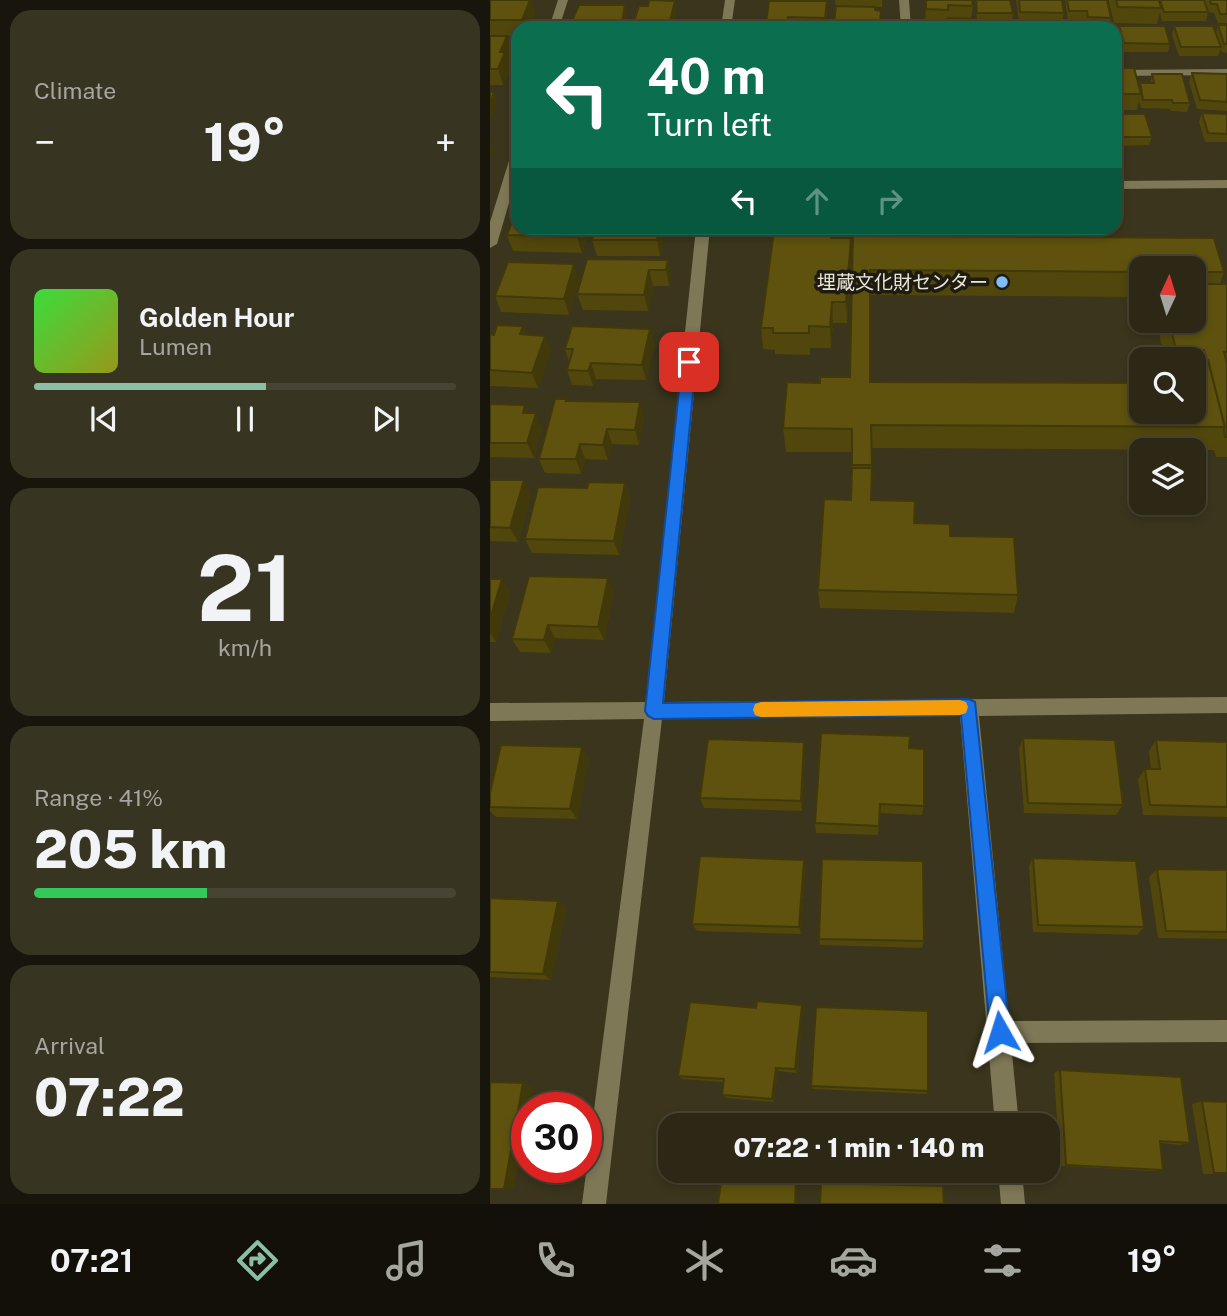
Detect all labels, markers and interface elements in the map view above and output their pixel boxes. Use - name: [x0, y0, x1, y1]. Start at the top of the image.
- text: 40 m: [647, 47, 766, 105]
- icon: left: [532, 49, 623, 140]
- text: Climate: [34, 77, 116, 104]
- text: Turn left: [647, 106, 772, 143]
- text: 19°: [204, 112, 286, 173]
- text: −: [34, 120, 55, 165]
- text: +: [435, 120, 456, 165]
- icon: left: [725, 182, 763, 220]
- icon: ahead: [798, 182, 836, 220]
- icon: right: [871, 182, 909, 220]
- north arrow: [1129, 256, 1206, 332]
- map controls: [1129, 256, 1206, 515]
- place label: 埋蔵文化財センター: [817, 271, 988, 293]
- marker: 埋蔵文化財センター: [994, 274, 1010, 290]
- text: Golden Hour: [139, 302, 294, 333]
- pin: [659, 332, 719, 392]
- text: Lumen: [139, 333, 212, 360]
- icon: arrive: [670, 343, 708, 381]
- button: search: [1129, 347, 1206, 424]
- icon: previous: [85, 400, 123, 438]
- icon: pause: [226, 400, 264, 438]
- icon: next: [367, 400, 405, 438]
- button: layers: [1129, 438, 1206, 515]
- text: 21: [197, 535, 293, 641]
- text: km/h: [218, 634, 272, 661]
- text: Range · 41%: [34, 784, 163, 811]
- text: 205 km: [34, 819, 227, 880]
- position arrow: [963, 995, 1037, 1069]
- text: Arrival: [34, 1032, 105, 1059]
- text: 07:22: [34, 1067, 185, 1128]
- speed limit sign: 30: [511, 1092, 602, 1183]
- text: 07:22 · 1 min · 140 m: [734, 1132, 984, 1163]
- icon: directions: [233, 1236, 282, 1285]
- icon: music: [382, 1236, 431, 1285]
- icon: phone: [531, 1236, 580, 1285]
- icon: climate: [680, 1236, 729, 1285]
- icon: car: [829, 1236, 878, 1285]
- icon: filters: [978, 1236, 1027, 1285]
- text: 07:21: [50, 1242, 133, 1279]
- text: 19°: [1127, 1242, 1177, 1279]

